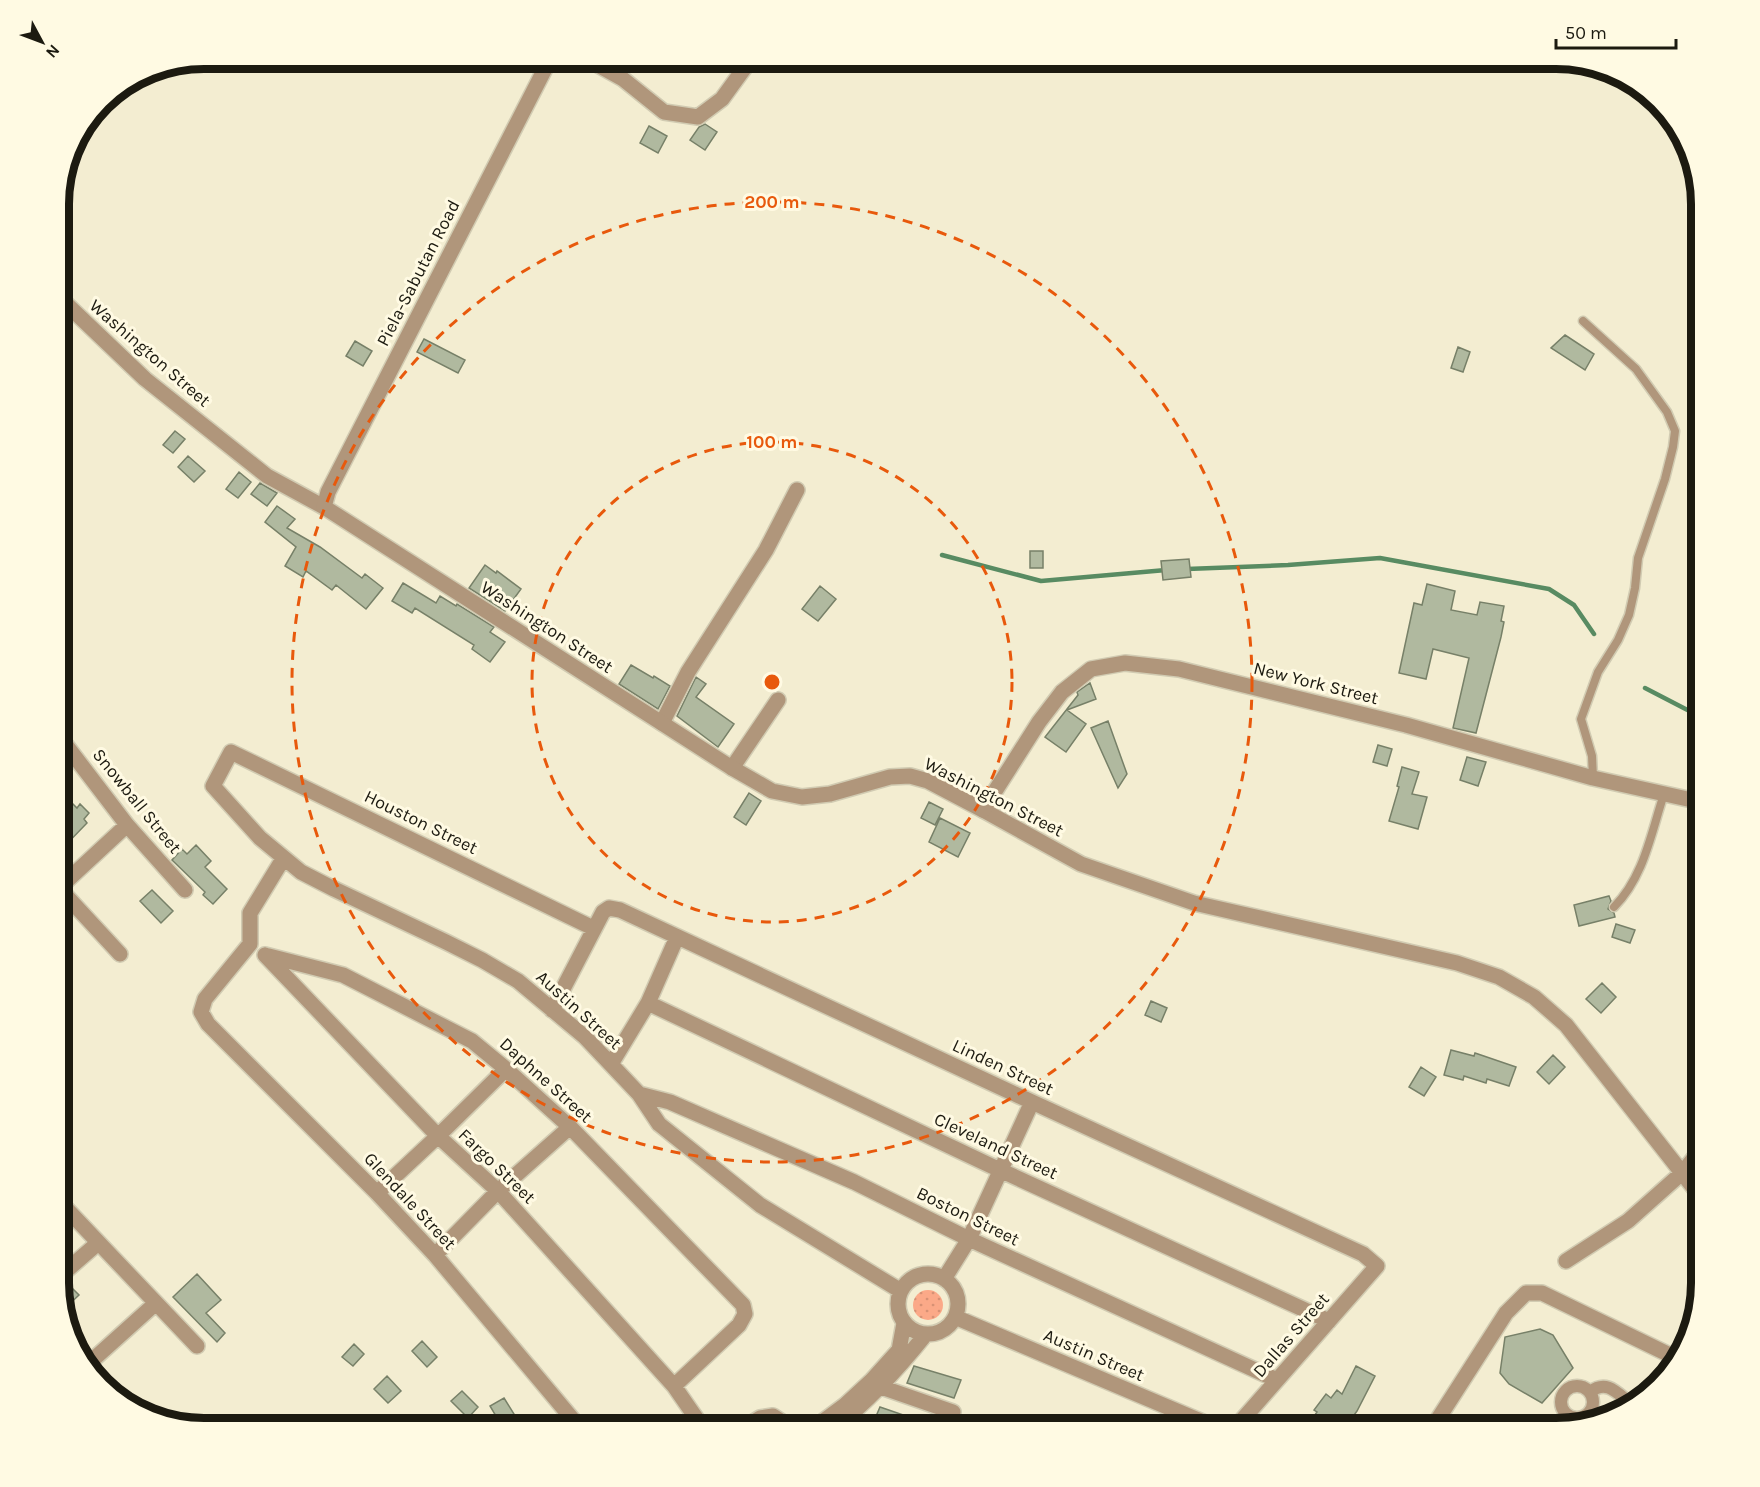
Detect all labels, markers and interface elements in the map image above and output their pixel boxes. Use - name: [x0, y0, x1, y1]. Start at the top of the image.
- north arrow: [12, 12, 72, 72]
- scale bar: [1556, 12, 1676, 50]
- text: 50 m: [1565, 22, 1607, 44]
- text: N: [42, 41, 64, 62]
- text: 200 m: [744, 191, 800, 213]
- street label: Piela-Sabutan Road: [372, 196, 464, 350]
- street label: Washington Street: [85, 294, 215, 412]
- text: 100 m: [747, 431, 797, 453]
- street label: Washington Street: [477, 576, 617, 678]
- street label: New York Street: [1251, 657, 1381, 709]
- centre of rings: [762, 672, 782, 692]
- street label: Snowball Street: [88, 744, 186, 858]
- street label: Washington Street: [921, 752, 1067, 842]
- street label: Houston Street: [361, 785, 481, 859]
- street label: Austin Street: [532, 966, 626, 1054]
- street label: Daphne Street: [495, 1033, 597, 1127]
- street label: Linden Street: [949, 1034, 1057, 1100]
- street label: Cleveland Street: [931, 1108, 1061, 1184]
- street label: Fargo Street: [454, 1124, 540, 1208]
- street label: Glendale Street: [359, 1148, 461, 1254]
- street label: Boston Street: [913, 1182, 1023, 1250]
- street label: Dallas Street: [1248, 1288, 1334, 1382]
- street label: Austin Street: [1040, 1324, 1148, 1386]

